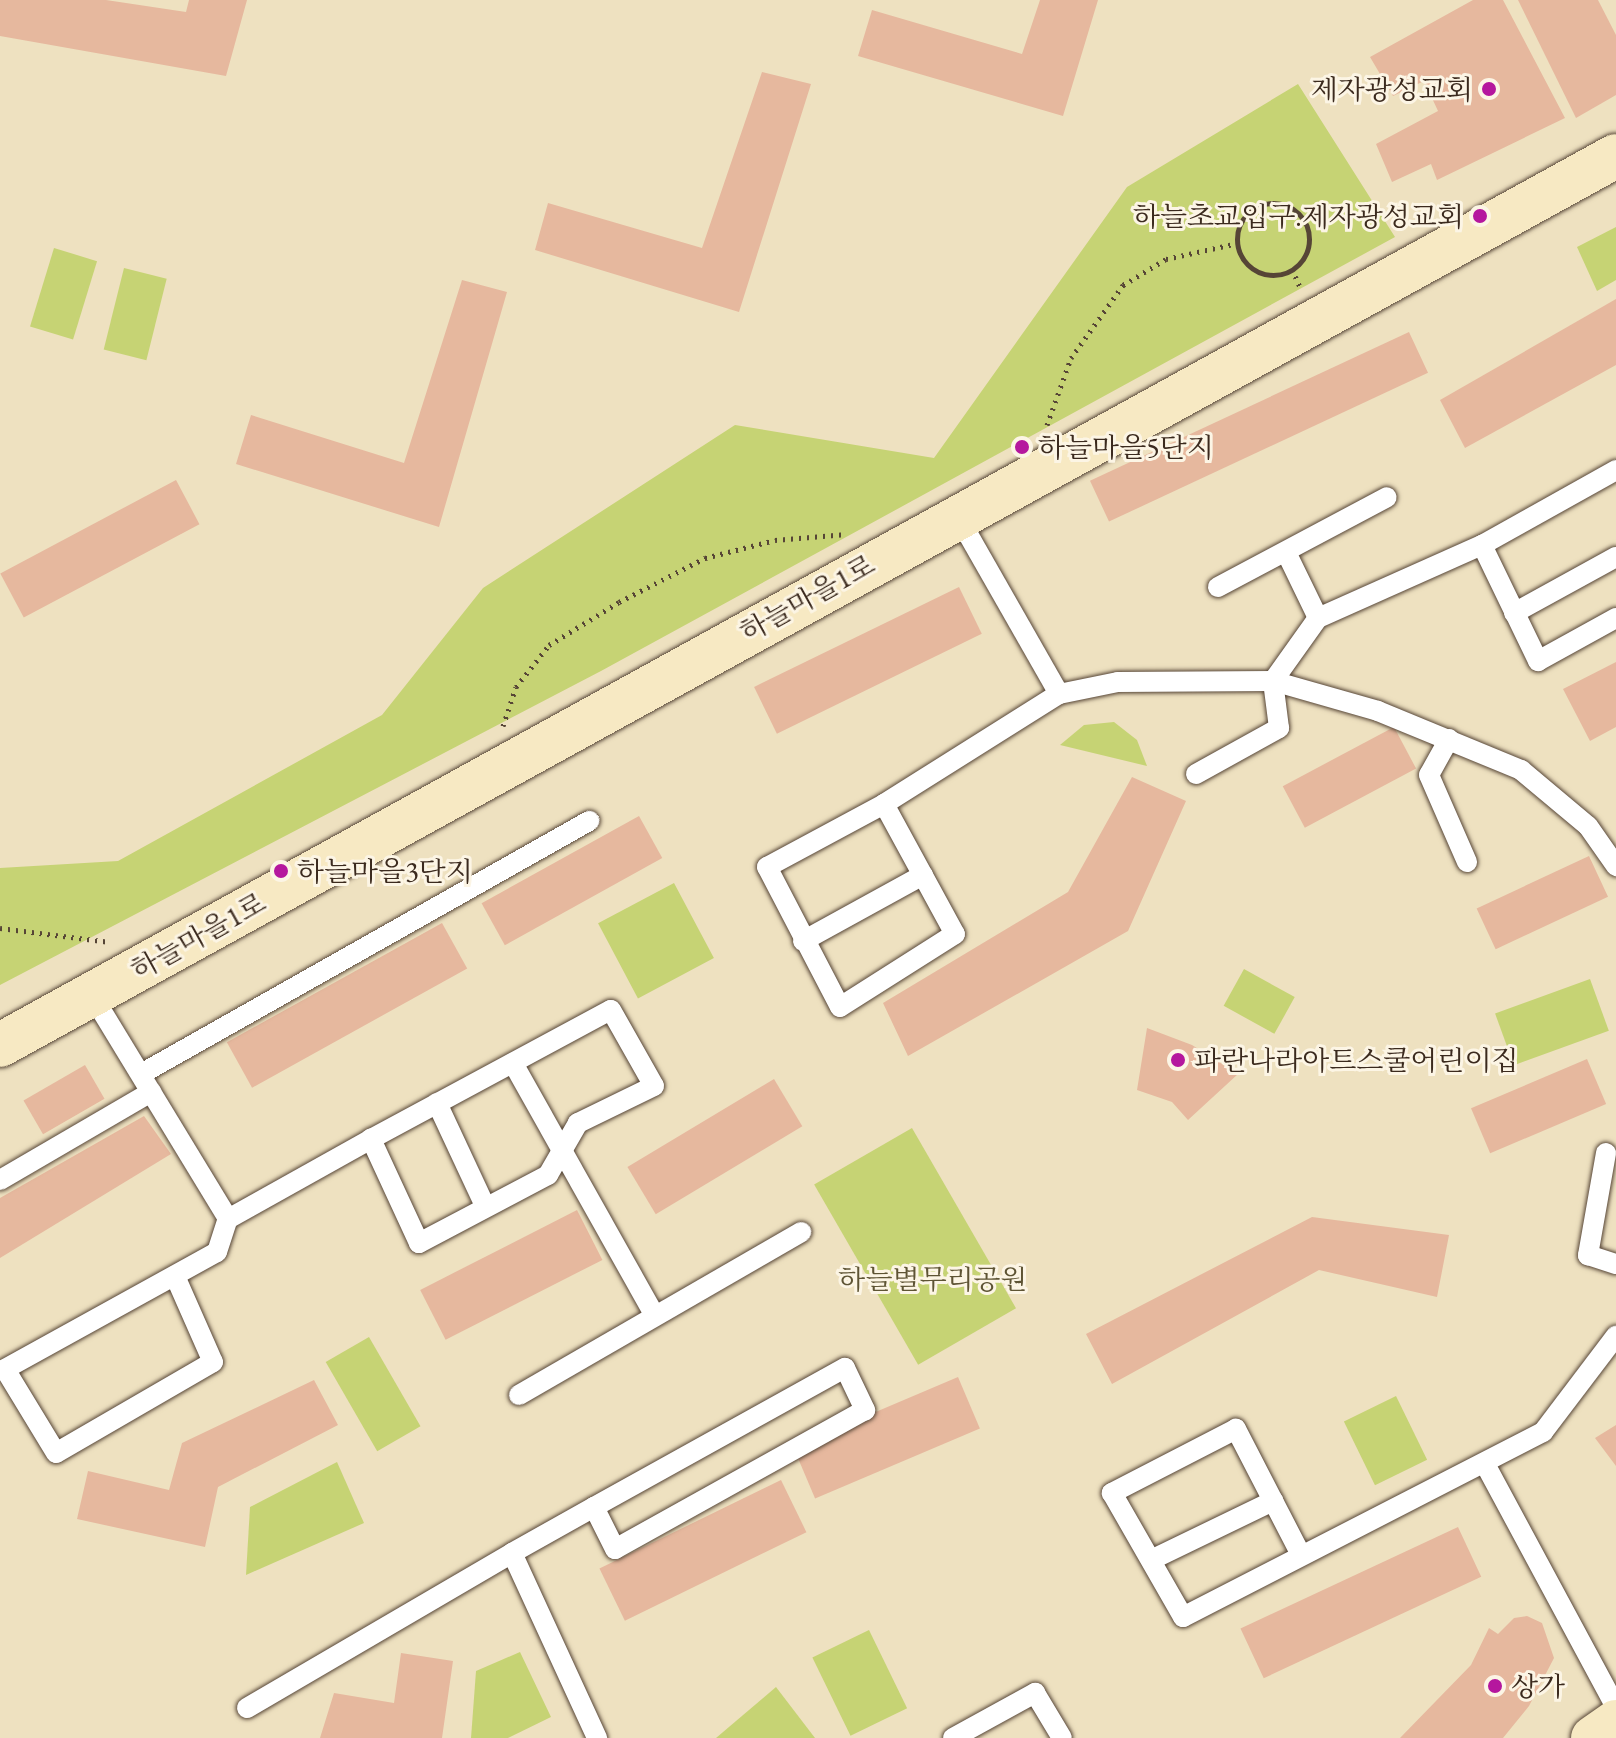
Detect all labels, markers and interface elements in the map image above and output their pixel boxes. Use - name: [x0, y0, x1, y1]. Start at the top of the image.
- place label: 제자광성교회: [1311, 72, 1473, 106]
- marker: 제자광성교회: [1480, 80, 1498, 98]
- place label: 하늘초교입구.제자광성교회: [1133, 199, 1464, 233]
- marker: 하늘초교입구.제자광성교회: [1471, 207, 1489, 225]
- place label: 하늘마을5단지: [1038, 430, 1214, 464]
- marker: 하늘마을5단지: [1013, 438, 1031, 456]
- street label: 하늘마을1로: [734, 547, 880, 649]
- place label: 하늘마을3단지: [297, 854, 473, 888]
- marker: 하늘마을3단지: [272, 862, 290, 880]
- street label: 하늘마을1로: [125, 885, 271, 987]
- place label: 파란나라아트스쿨어린이집: [1194, 1043, 1519, 1077]
- marker: 파란나라아트스쿨어린이집: [1169, 1051, 1187, 1069]
- park label: 하늘별무리공원: [838, 1262, 1028, 1296]
- place label: 상가: [1511, 1669, 1565, 1703]
- marker: 상가: [1486, 1677, 1504, 1695]

